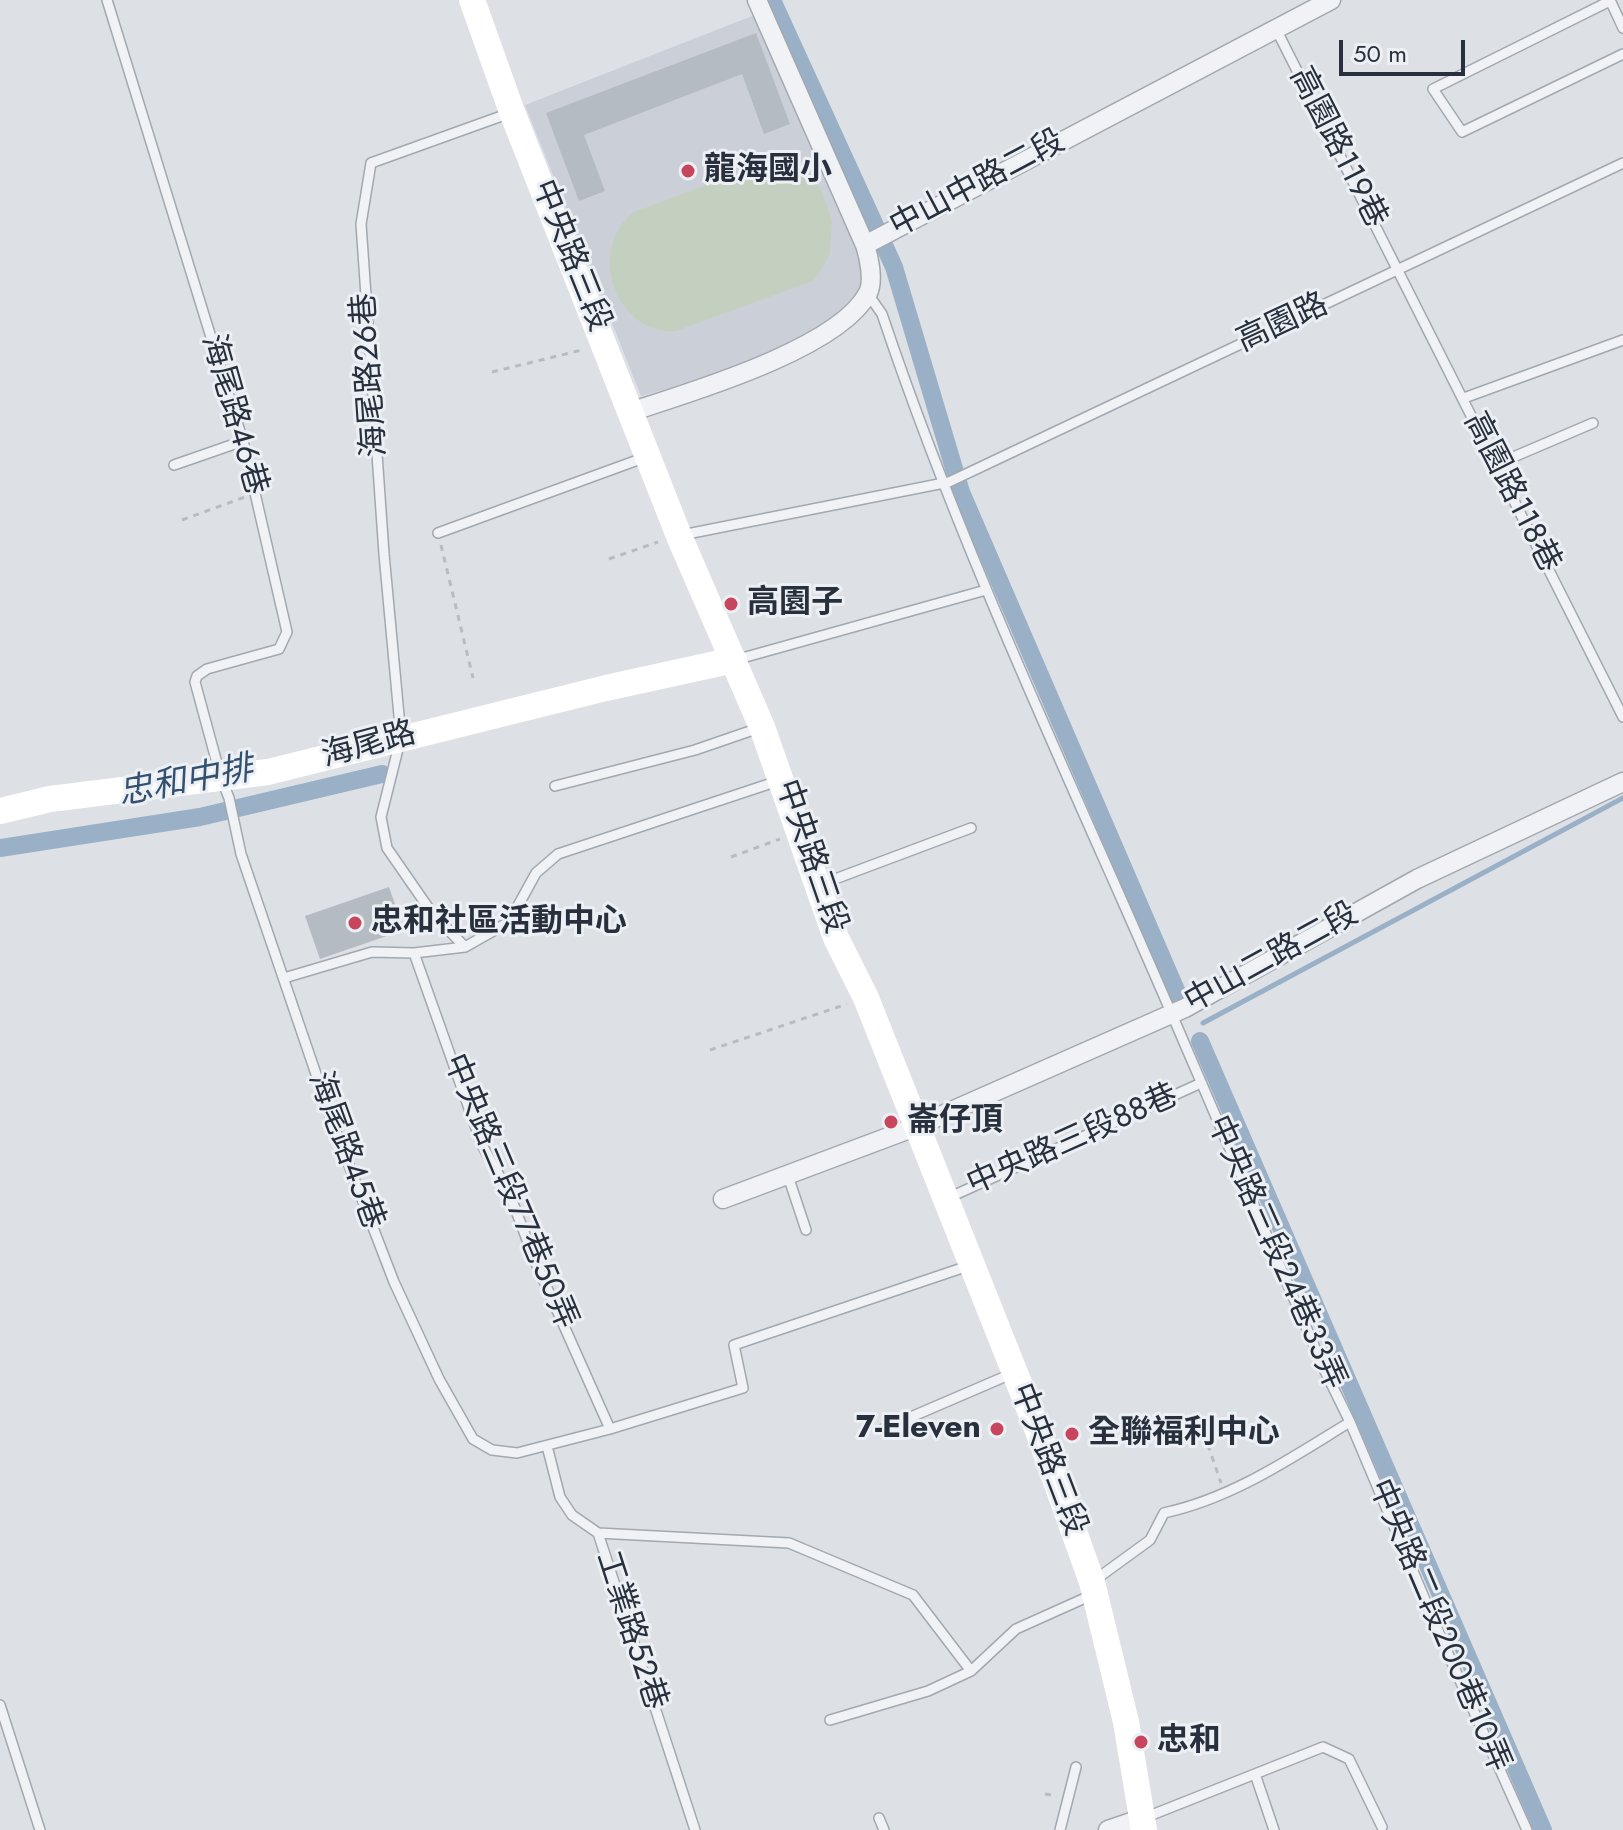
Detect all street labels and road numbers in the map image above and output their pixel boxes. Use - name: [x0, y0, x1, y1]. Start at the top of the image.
- street label: 高園路119巷: [1280, 61, 1394, 235]
- street label: 中山中路二段: [884, 123, 1072, 247]
- street label: 中央路三段: [522, 175, 618, 337]
- street label: 高園路: [1231, 286, 1335, 362]
- street label: 海尾路26巷: [346, 292, 396, 458]
- street label: 海尾路46巷: [192, 330, 274, 500]
- street label: 高園路118巷: [1454, 407, 1568, 579]
- street label: 海尾路: [318, 715, 420, 777]
- street label: 中央路三段: [766, 775, 854, 939]
- street label: 中山二路二段: [1179, 896, 1365, 1022]
- street label: 中央路三段77巷50弄: [434, 1049, 584, 1335]
- street label: 海尾路45巷: [299, 1067, 391, 1235]
- street label: 中央路三段88巷: [962, 1077, 1184, 1205]
- street label: 中央路三段24巷33弄: [1197, 1110, 1353, 1396]
- street label: 中央路三段: [1000, 1378, 1094, 1542]
- street label: 中央路二段200巷10弄: [1359, 1474, 1517, 1778]
- street label: 工業路52巷: [586, 1547, 674, 1715]

